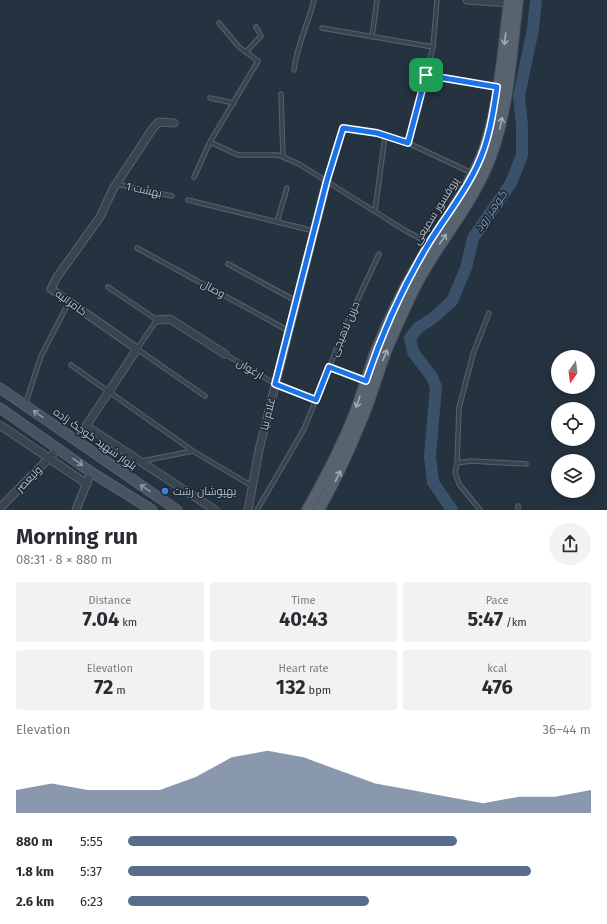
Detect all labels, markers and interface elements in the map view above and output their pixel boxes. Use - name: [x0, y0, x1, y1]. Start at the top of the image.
- one-way arrow: [501, 32, 508, 45]
- pin: [409, 58, 443, 92]
- icon: arrive: [415, 64, 437, 86]
- one-way arrow: [497, 117, 505, 130]
- street label: پروفسور سمیعی: [410, 175, 462, 247]
- street label: بهشت 1: [125, 180, 163, 200]
- water label: گوهر رود: [472, 187, 511, 234]
- one-way arrow: [439, 234, 447, 245]
- street label: وصال: [199, 277, 227, 301]
- street label: کامرانیه: [53, 287, 89, 319]
- street label: حزین لاهیجی: [328, 300, 362, 358]
- one-way arrow: [382, 349, 390, 361]
- north arrow: [551, 350, 595, 394]
- map controls: [551, 350, 595, 498]
- street label: ارغوان: [234, 356, 266, 382]
- street label: غلام نیا: [258, 396, 279, 432]
- one-way arrow: [354, 396, 362, 408]
- button: locate: [551, 402, 595, 446]
- street label: بلوار شهید کوچک زاده: [51, 405, 139, 473]
- one-way arrow: [33, 410, 44, 418]
- button: layers: [551, 454, 595, 498]
- one-way arrow: [72, 458, 83, 466]
- street label: ولیعصر: [13, 463, 45, 496]
- one-way arrow: [334, 470, 342, 482]
- one-way arrow: [140, 484, 151, 492]
- place label: بهپوشان رشت: [173, 485, 236, 498]
- marker: بهپوشان رشت: [160, 486, 170, 496]
- text: Morning run: [16, 523, 138, 550]
- button: share: [549, 523, 591, 565]
- text: 08:31 · 8 × 880 m: [16, 552, 112, 567]
- text: Distance: [88, 594, 131, 607]
- text: Time: [291, 594, 316, 607]
- text: Pace: [486, 594, 509, 607]
- text: 7.04: [82, 607, 119, 631]
- text: 40:43: [279, 607, 328, 631]
- text: 5:47: [468, 607, 503, 631]
- text: km: [119, 616, 137, 629]
- text: /km: [503, 616, 527, 629]
- text: Elevation: [87, 662, 133, 675]
- text: Heart rate: [278, 662, 329, 675]
- text: kcal: [487, 662, 507, 675]
- text: 72: [94, 675, 113, 699]
- text: 132: [276, 675, 306, 699]
- text: 476: [482, 675, 513, 699]
- text: m: [113, 684, 126, 697]
- text: bpm: [306, 684, 331, 697]
- text: Elevation: [16, 722, 70, 737]
- text: 36–44 m: [543, 722, 591, 737]
- text: 880 m: [16, 834, 53, 849]
- text: 5:55: [80, 834, 103, 849]
- text: 1.8 km: [16, 864, 54, 879]
- text: 5:37: [80, 864, 102, 879]
- text: 2.6 km: [16, 894, 54, 909]
- text: 6:23: [80, 894, 103, 909]

